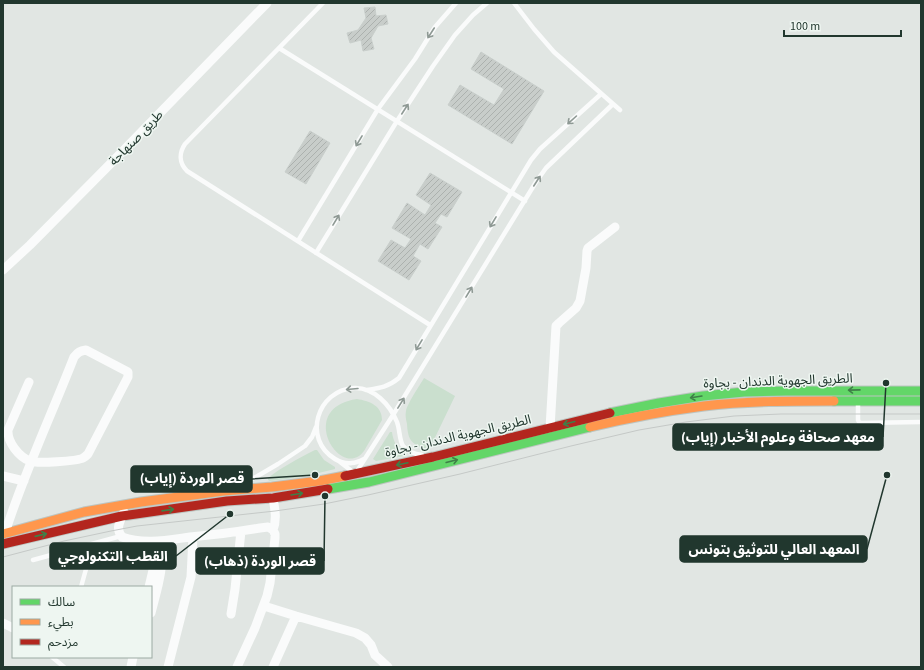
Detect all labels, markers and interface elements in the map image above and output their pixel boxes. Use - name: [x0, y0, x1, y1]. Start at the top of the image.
- scale bar: [784, 12, 901, 38]
- text: 100 m: [790, 18, 820, 35]
- one-way arrow: [427, 27, 435, 38]
- one-way arrow: [401, 104, 409, 115]
- street label: طريق صنهاجة: [105, 106, 167, 170]
- one-way arrow: [568, 115, 578, 124]
- one-way arrow: [354, 135, 362, 147]
- one-way arrow: [533, 176, 541, 187]
- one-way arrow: [333, 214, 341, 226]
- one-way arrow: [489, 216, 497, 228]
- one-way arrow: [466, 286, 474, 298]
- one-way arrow: [414, 339, 422, 351]
- street label: الطريق الجهوية الدندان - بجاوة: [703, 369, 853, 393]
- one-way arrow: [345, 386, 358, 393]
- one-way arrow: [848, 386, 861, 394]
- one-way arrow: [690, 393, 703, 401]
- one-way arrow: [397, 398, 405, 409]
- street label: الطريق الجهوية الدندان - بجاوة: [383, 410, 533, 462]
- one-way arrow: [563, 420, 576, 427]
- callout: معهد صحافة وعلوم الأخبار (إياب): [673, 424, 883, 450]
- text: معهد صحافة وعلوم الأخبار (إياب): [681, 428, 875, 448]
- one-way arrow: [445, 457, 458, 465]
- one-way arrow: [396, 460, 409, 468]
- callout: قصر الوردة (إياب): [131, 466, 252, 492]
- text: قصر الوردة (إياب): [140, 469, 244, 489]
- one-way arrow: [290, 490, 303, 498]
- one-way arrow: [161, 506, 174, 514]
- one-way arrow: [34, 530, 47, 538]
- callout: المعهد العالي للتوثيق بتونس: [680, 536, 867, 562]
- text: المعهد العالي للتوثيق بتونس: [688, 540, 860, 560]
- callout: القطب التكنولوجي: [50, 543, 176, 569]
- text: القطب التكنولوجي: [58, 547, 168, 567]
- callout: قصر الوردة (ذهاب): [196, 548, 324, 574]
- text: قصر الوردة (ذهاب): [204, 552, 316, 572]
- legend: [12, 586, 152, 658]
- text: سالك: [48, 594, 75, 611]
- text: بطيء: [48, 614, 74, 632]
- text: مزدحم: [48, 634, 78, 651]

